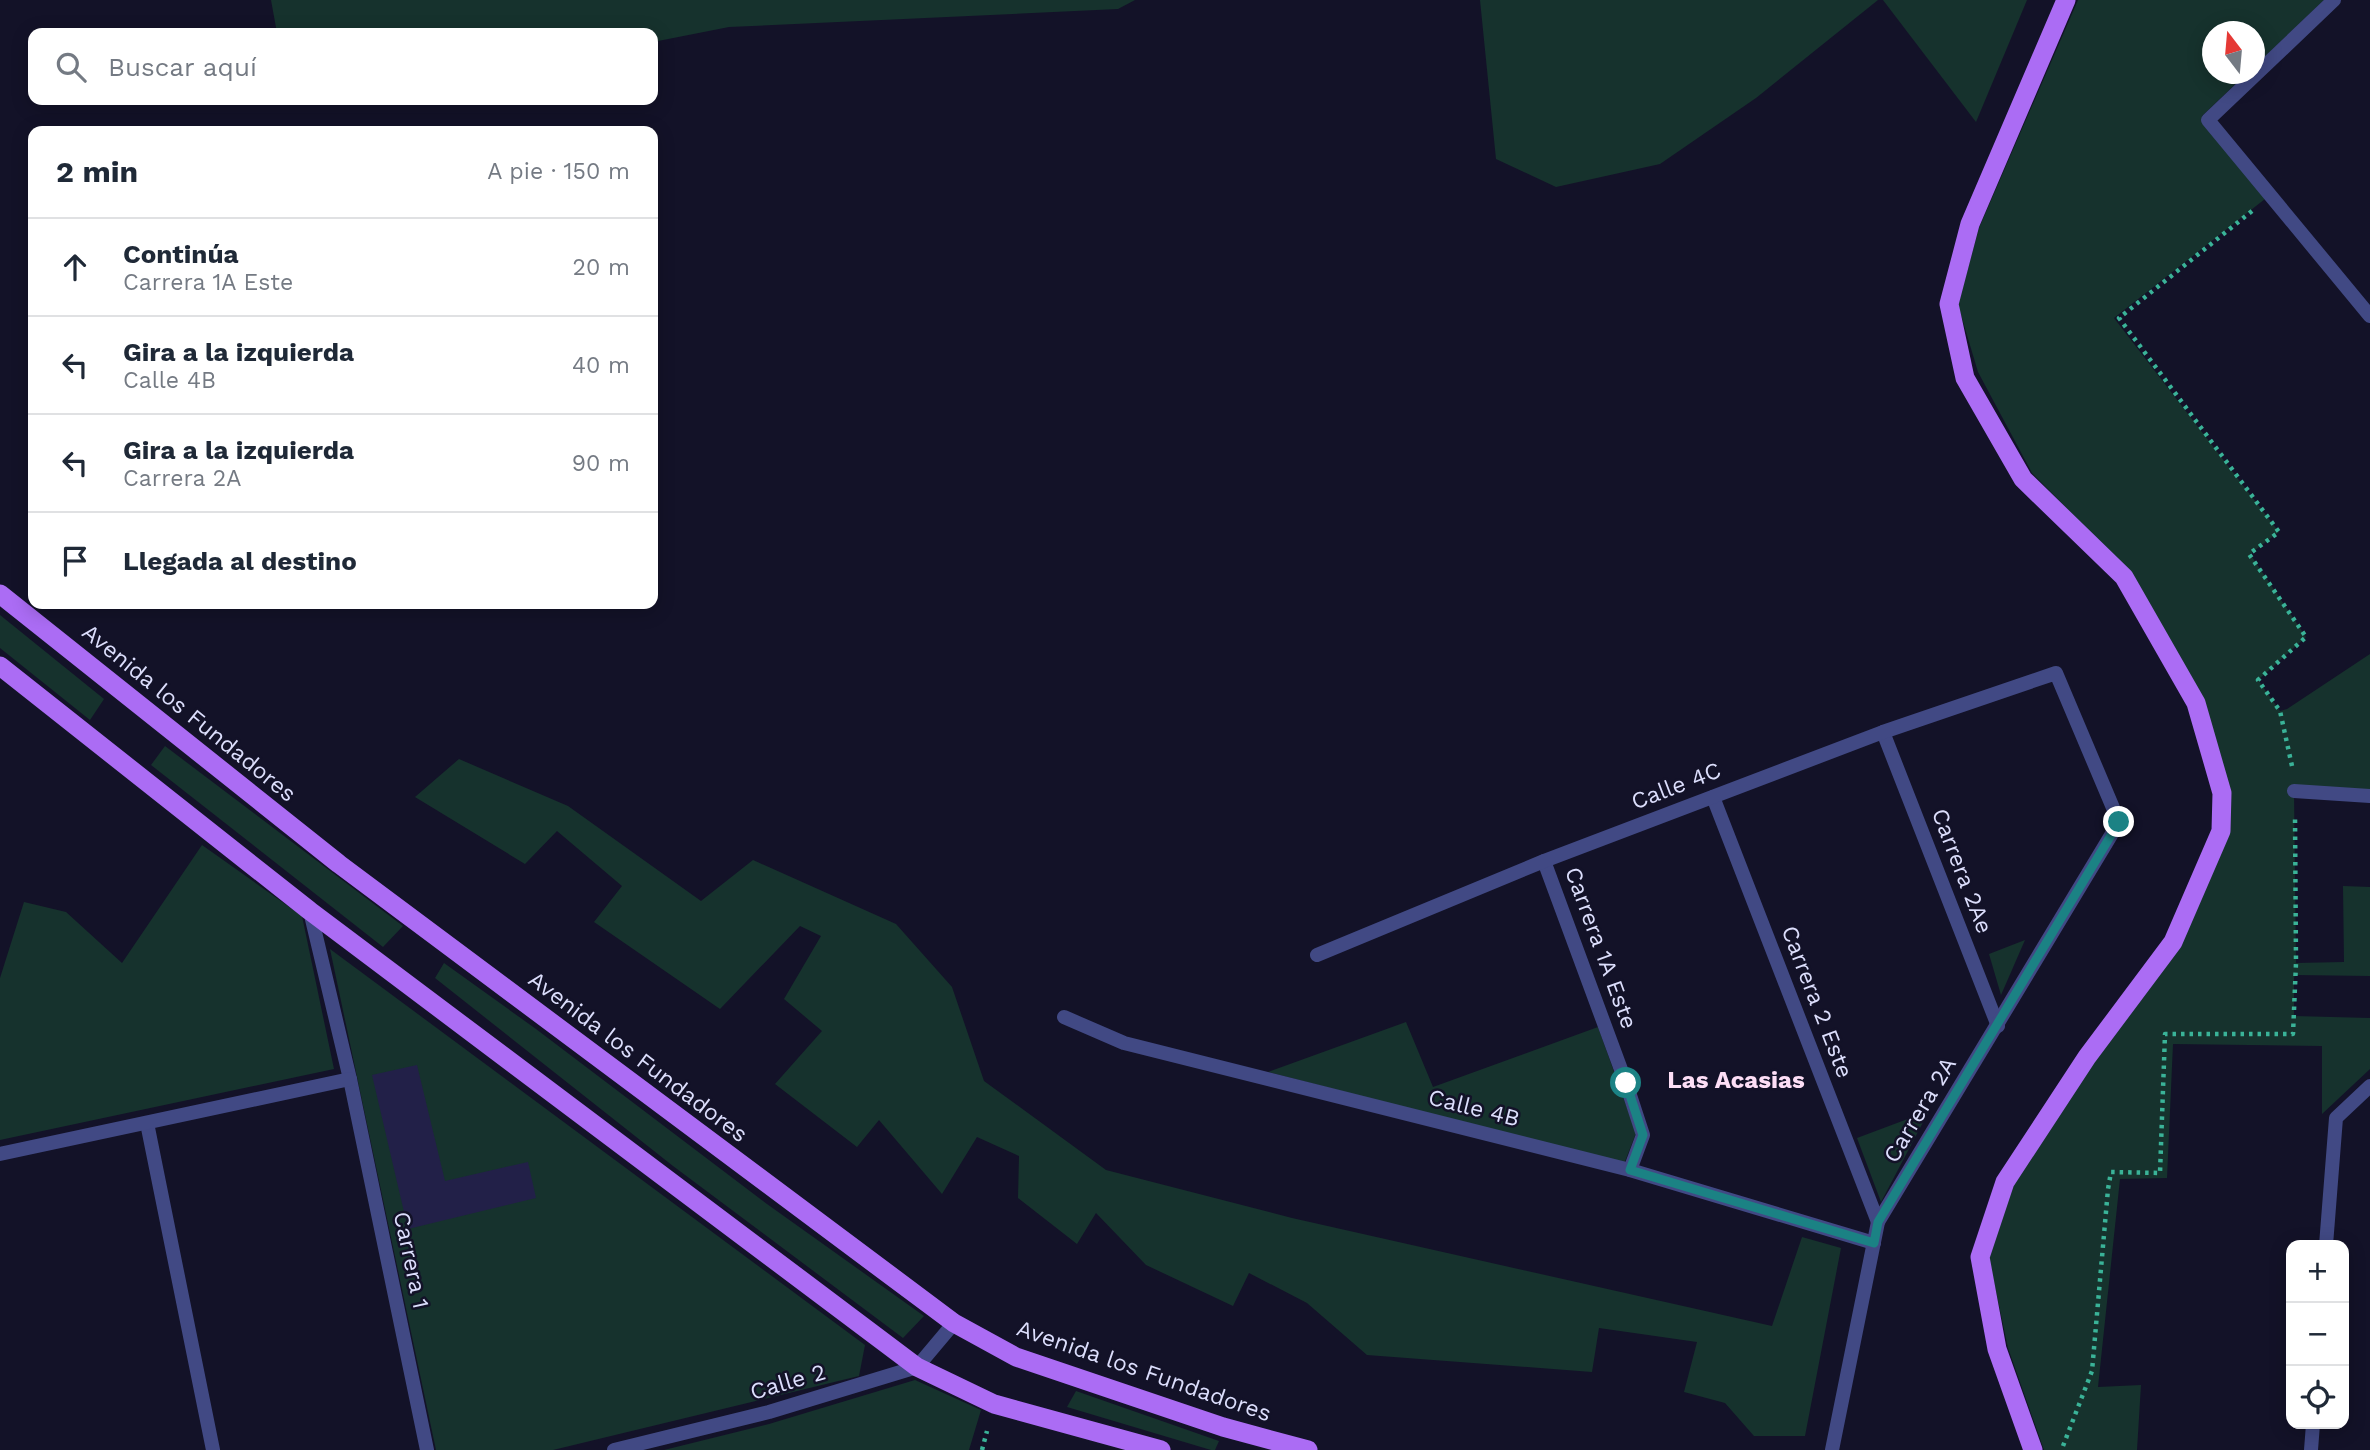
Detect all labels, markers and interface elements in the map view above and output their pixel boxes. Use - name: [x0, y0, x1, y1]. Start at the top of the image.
- north arrow: [2202, 21, 2265, 84]
- search box: [28, 28, 658, 105]
- icon: search: [52, 48, 90, 86]
- text: Buscar aquí: [108, 52, 257, 82]
- text: 2 min: [56, 154, 138, 189]
- text: A pie · 150 m: [487, 158, 630, 185]
- text: Continúa: [123, 239, 239, 269]
- icon: ahead: [56, 248, 94, 286]
- text: 20 m: [573, 254, 630, 281]
- text: Carrera 1A Este: [123, 269, 293, 296]
- text: Gira a la izquierda: [123, 337, 354, 367]
- icon: left: [56, 346, 94, 384]
- text: 40 m: [572, 352, 630, 379]
- text: Calle 4B: [123, 367, 216, 394]
- text: Gira a la izquierda: [123, 435, 354, 465]
- icon: left: [56, 444, 94, 482]
- text: 90 m: [572, 450, 630, 477]
- text: Carrera 2A: [123, 465, 241, 492]
- icon: arrive: [56, 542, 94, 580]
- text: Llegada al destino: [123, 546, 357, 576]
- street label: Avenida los Fundadores: [77, 618, 301, 808]
- street label: Calle 4C: [1627, 757, 1725, 815]
- street label: Carrera 2Ae: [1926, 805, 1998, 937]
- route end: [2103, 806, 2134, 837]
- street label: Carrera 1A Este: [1559, 863, 1643, 1033]
- street label: Carrera 2 Este: [1776, 922, 1858, 1082]
- street label: Avenida los Fundadores: [523, 966, 753, 1148]
- street label: Carrera 2A: [1878, 1052, 1962, 1168]
- district label: Las Acasias: [1667, 1066, 1805, 1094]
- route start: [1610, 1067, 1641, 1098]
- street label: Calle 4B: [1426, 1084, 1522, 1132]
- street label: Carrera 1: [388, 1209, 434, 1311]
- map controls: [2286, 1240, 2349, 1429]
- button: +: [2286, 1240, 2349, 1303]
- button: −: [2286, 1303, 2349, 1366]
- street label: Avenida los Fundadores: [1013, 1315, 1275, 1427]
- street label: Calle 2: [747, 1358, 829, 1406]
- button: locate: [2286, 1366, 2349, 1429]

